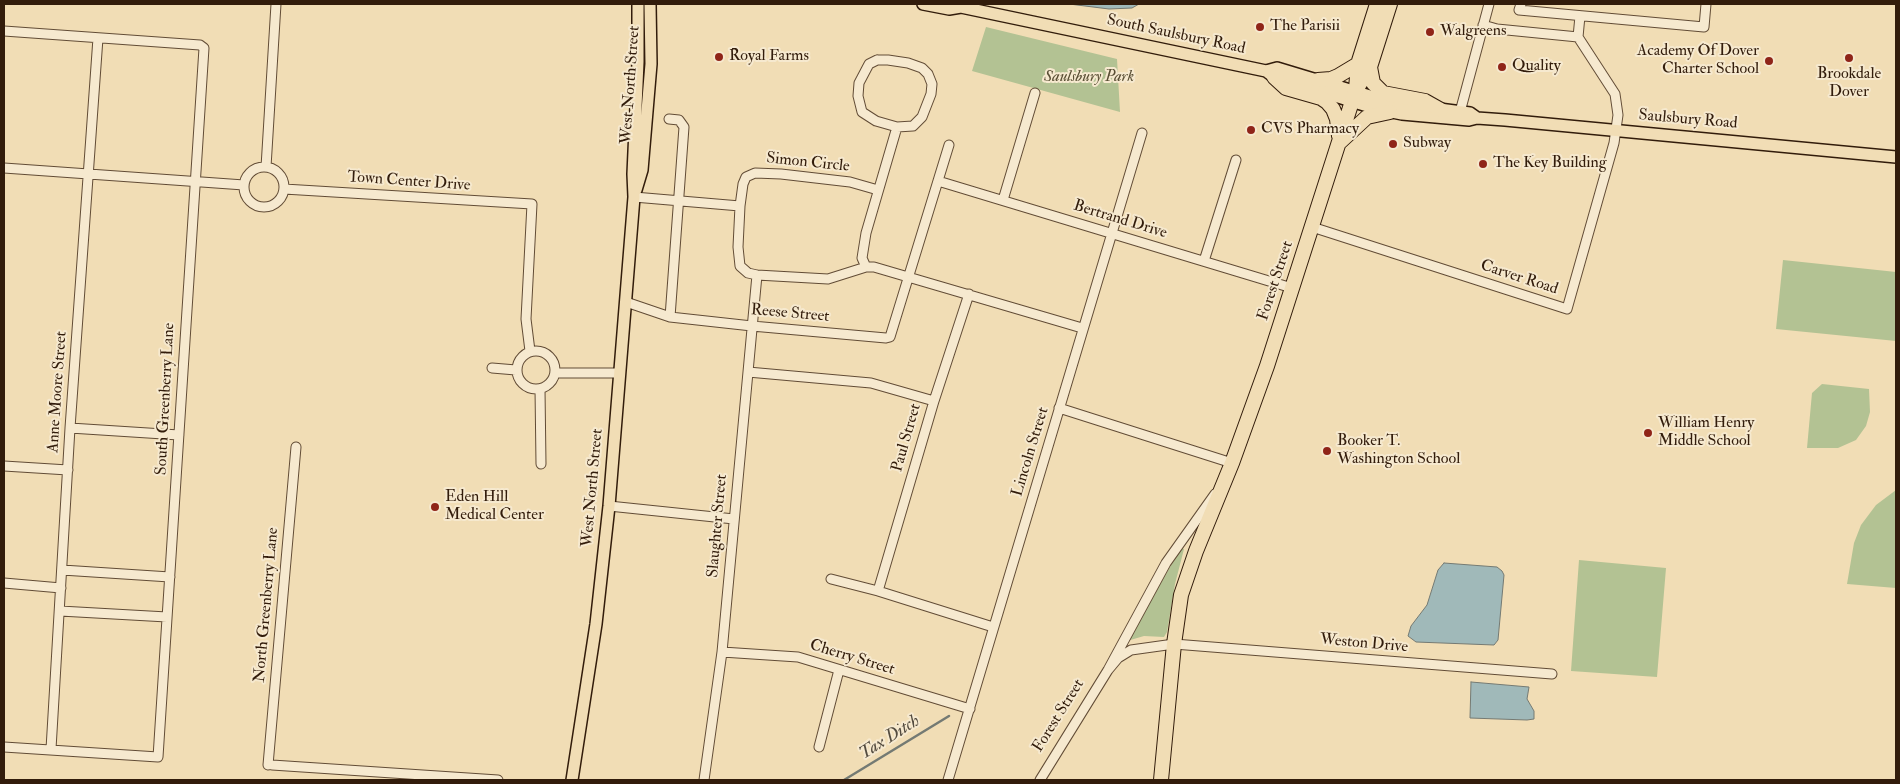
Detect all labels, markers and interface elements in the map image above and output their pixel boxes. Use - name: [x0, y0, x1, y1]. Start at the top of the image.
- street label: South Saulsbury Road: [1105, 11, 1247, 59]
- place label: The Parisii: [1270, 17, 1340, 37]
- marker: The Parisii: [1254, 21, 1266, 33]
- place label: Walgreens: [1440, 22, 1506, 42]
- street label: West North Street: [617, 25, 645, 145]
- marker: Walgreens: [1424, 26, 1436, 38]
- place label: Academy Of Dover Charter School: [1637, 42, 1759, 80]
- place label: Royal Farms: [729, 47, 809, 67]
- marker: Royal Farms: [713, 51, 725, 63]
- marker: Brookdale Dover: [1843, 52, 1855, 64]
- marker: Academy Of Dover Charter School: [1763, 55, 1775, 67]
- place label: Quality: [1512, 57, 1561, 77]
- marker: Quality: [1496, 61, 1508, 73]
- place label: Brookdale Dover: [1817, 65, 1881, 103]
- park label: Saulsbury Park: [1044, 68, 1134, 88]
- street label: Saulsbury Road: [1638, 106, 1738, 134]
- place label: CVS Pharmacy: [1261, 120, 1359, 140]
- marker: CVS Pharmacy: [1245, 124, 1257, 136]
- place label: Subway: [1403, 134, 1451, 154]
- marker: Subway: [1387, 138, 1399, 150]
- street label: Simon Circle: [765, 149, 851, 177]
- place label: The Key Building: [1493, 154, 1607, 174]
- marker: The Key Building: [1477, 158, 1489, 170]
- street label: Town Center Drive: [347, 168, 471, 196]
- street label: Bertrand Drive: [1071, 197, 1169, 243]
- street label: Forest Street: [1254, 239, 1298, 323]
- street label: Carver Road: [1478, 256, 1560, 300]
- street label: Reese Street: [750, 301, 830, 327]
- street label: South Greenberry Lane: [152, 322, 180, 476]
- street label: Anne Moore Street: [44, 331, 72, 453]
- street label: Paul Street: [888, 402, 926, 474]
- street label: Lincoln Street: [1008, 405, 1054, 499]
- place label: William Henry Middle School: [1658, 414, 1754, 452]
- marker: William Henry Middle School: [1642, 427, 1654, 439]
- street label: West North Street: [578, 428, 608, 548]
- place label: Booker T. Washington School: [1337, 432, 1460, 470]
- marker: Booker T. Washington School: [1321, 445, 1333, 457]
- street label: Slaughter Street: [704, 473, 732, 579]
- place label: Eden Hill Medical Center: [445, 488, 544, 526]
- marker: Eden Hill Medical Center: [429, 501, 441, 513]
- street label: North Greenberry Lane: [251, 527, 283, 683]
- street label: Weston Drive: [1319, 631, 1409, 657]
- street label: Cherry Street: [807, 636, 897, 680]
- street label: Forest Street: [1029, 676, 1089, 756]
- water label: Tax Ditch: [856, 711, 924, 765]

